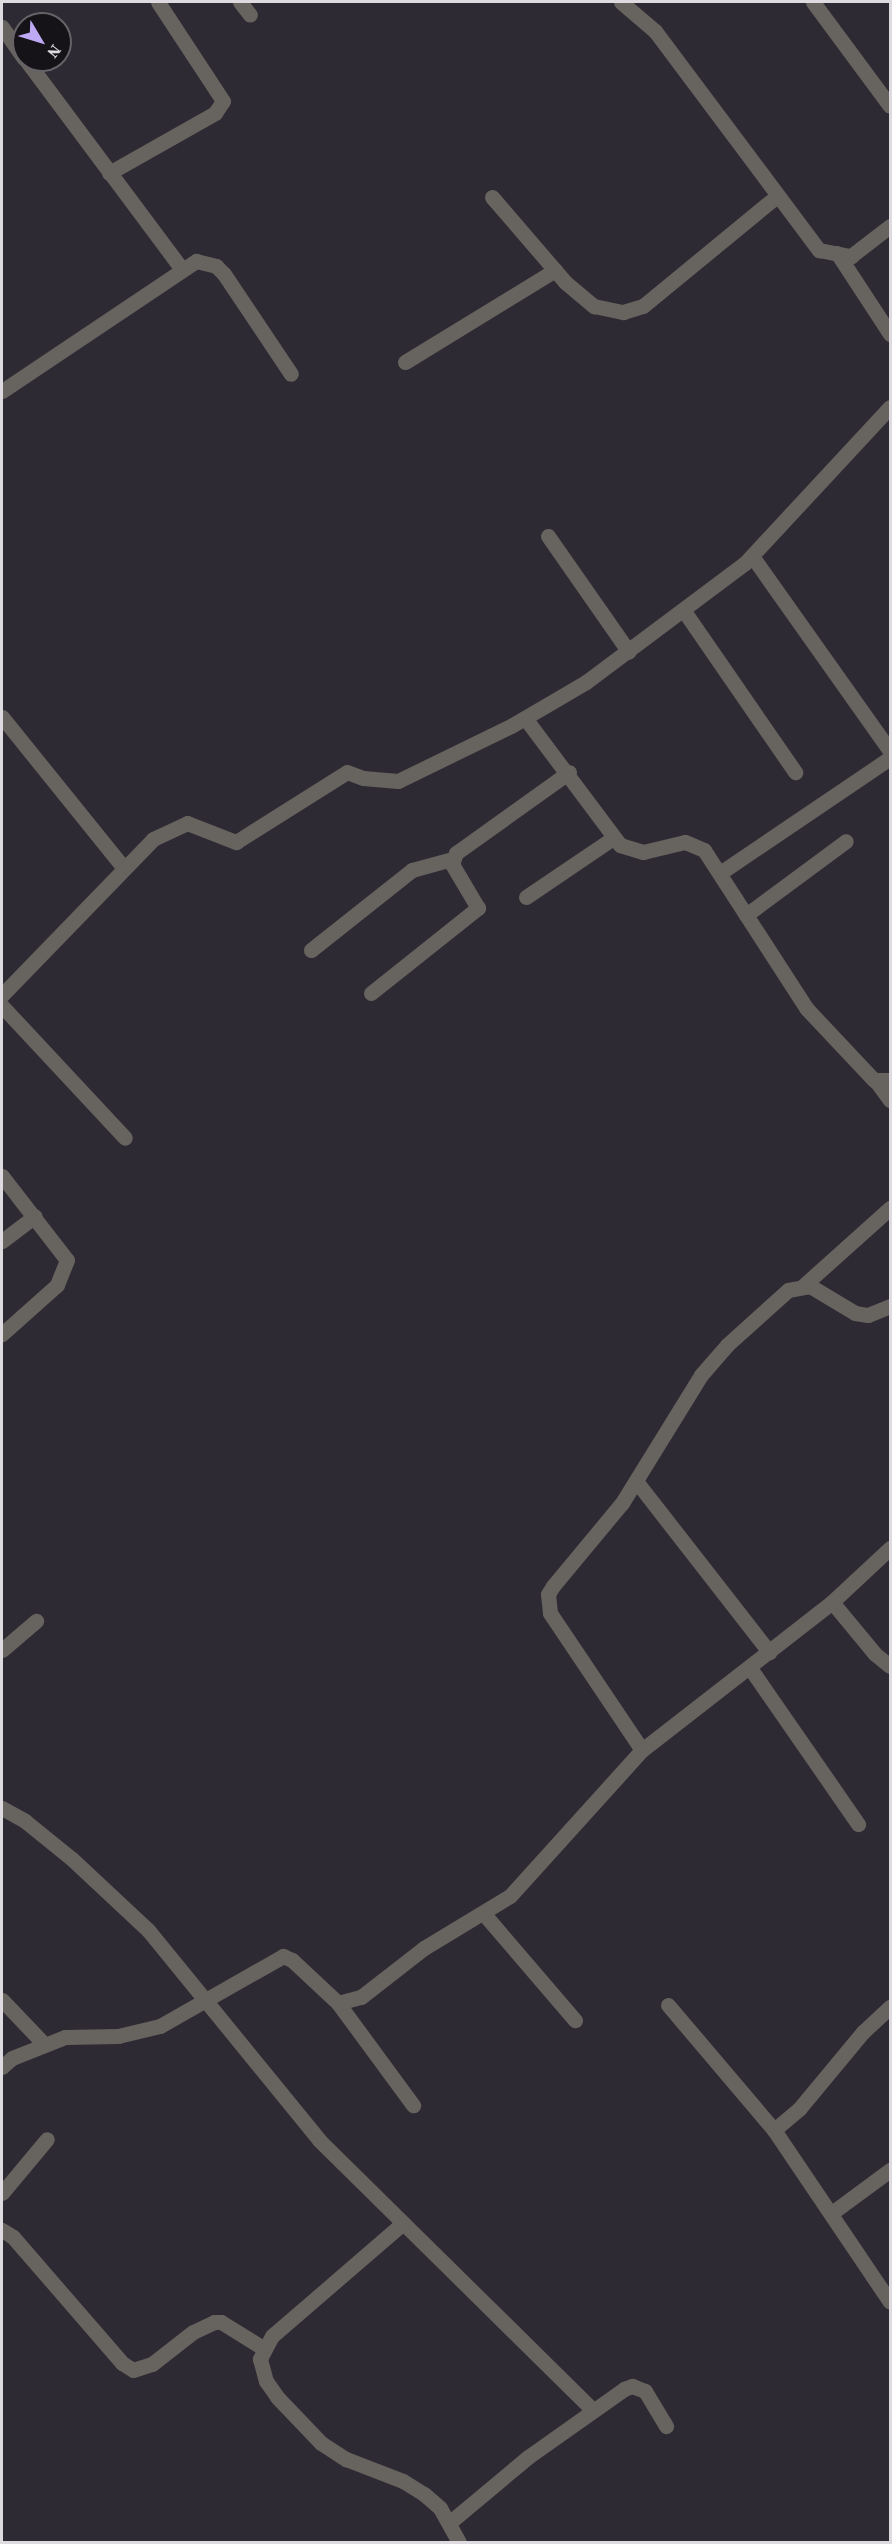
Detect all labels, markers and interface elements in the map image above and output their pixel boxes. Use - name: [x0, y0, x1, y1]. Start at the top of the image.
- north arrow: [12, 12, 72, 72]
- text: N: [42, 40, 67, 63]

